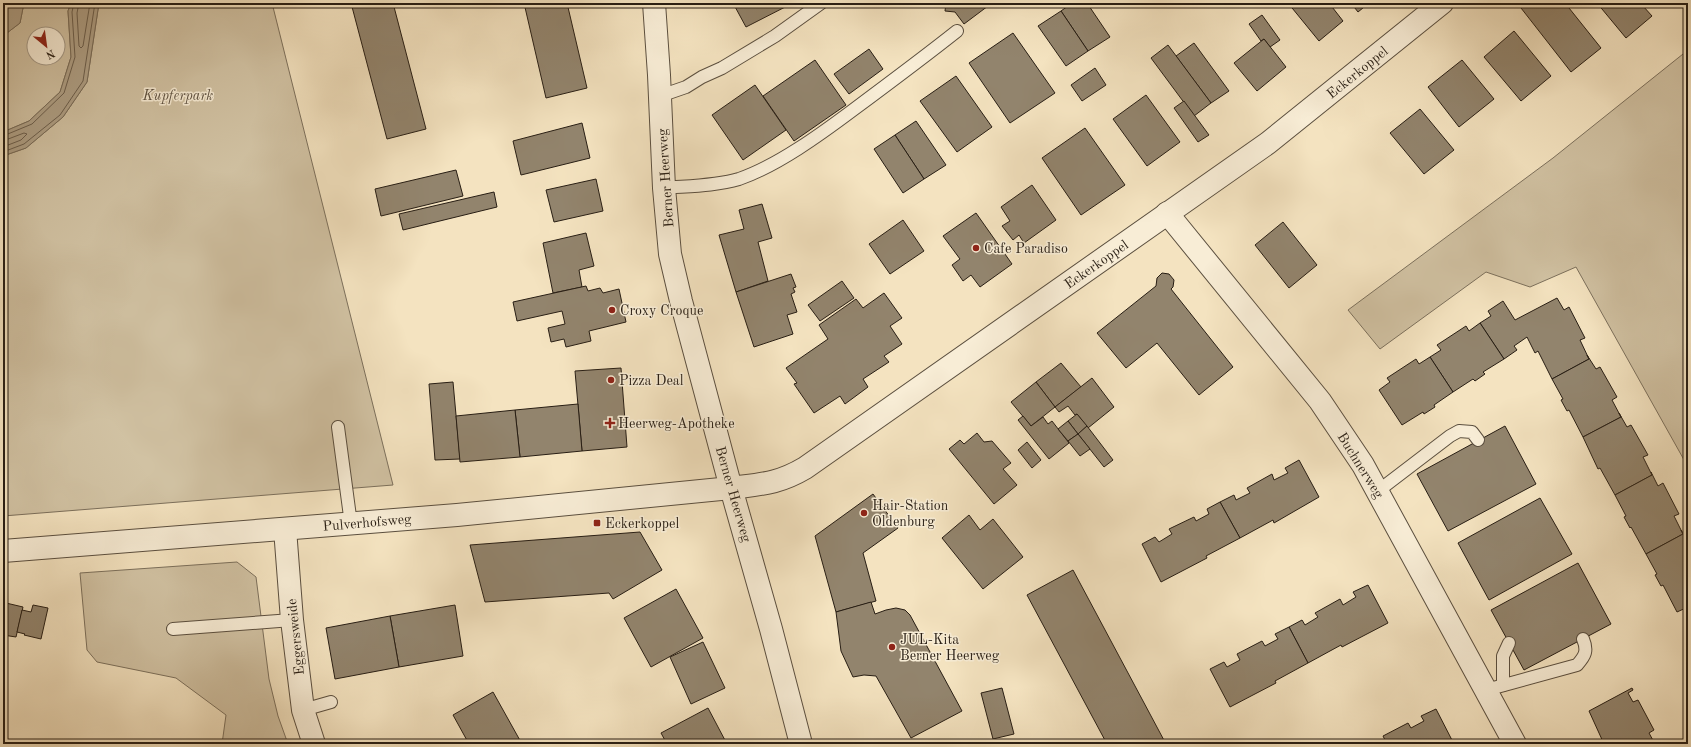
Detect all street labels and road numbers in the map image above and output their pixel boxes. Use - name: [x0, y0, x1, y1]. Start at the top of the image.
- street label: Eckerkoppel: [1324, 44, 1391, 102]
- street label: Berner Heerweg: [656, 127, 676, 228]
- street label: Eckerkoppel: [1062, 238, 1131, 292]
- street label: Buchnerweg: [1334, 430, 1386, 501]
- street label: Berner Heerweg: [713, 445, 754, 544]
- street label: Pulverhofsweg: [322, 512, 413, 534]
- street label: Eggersweide: [285, 598, 307, 676]

